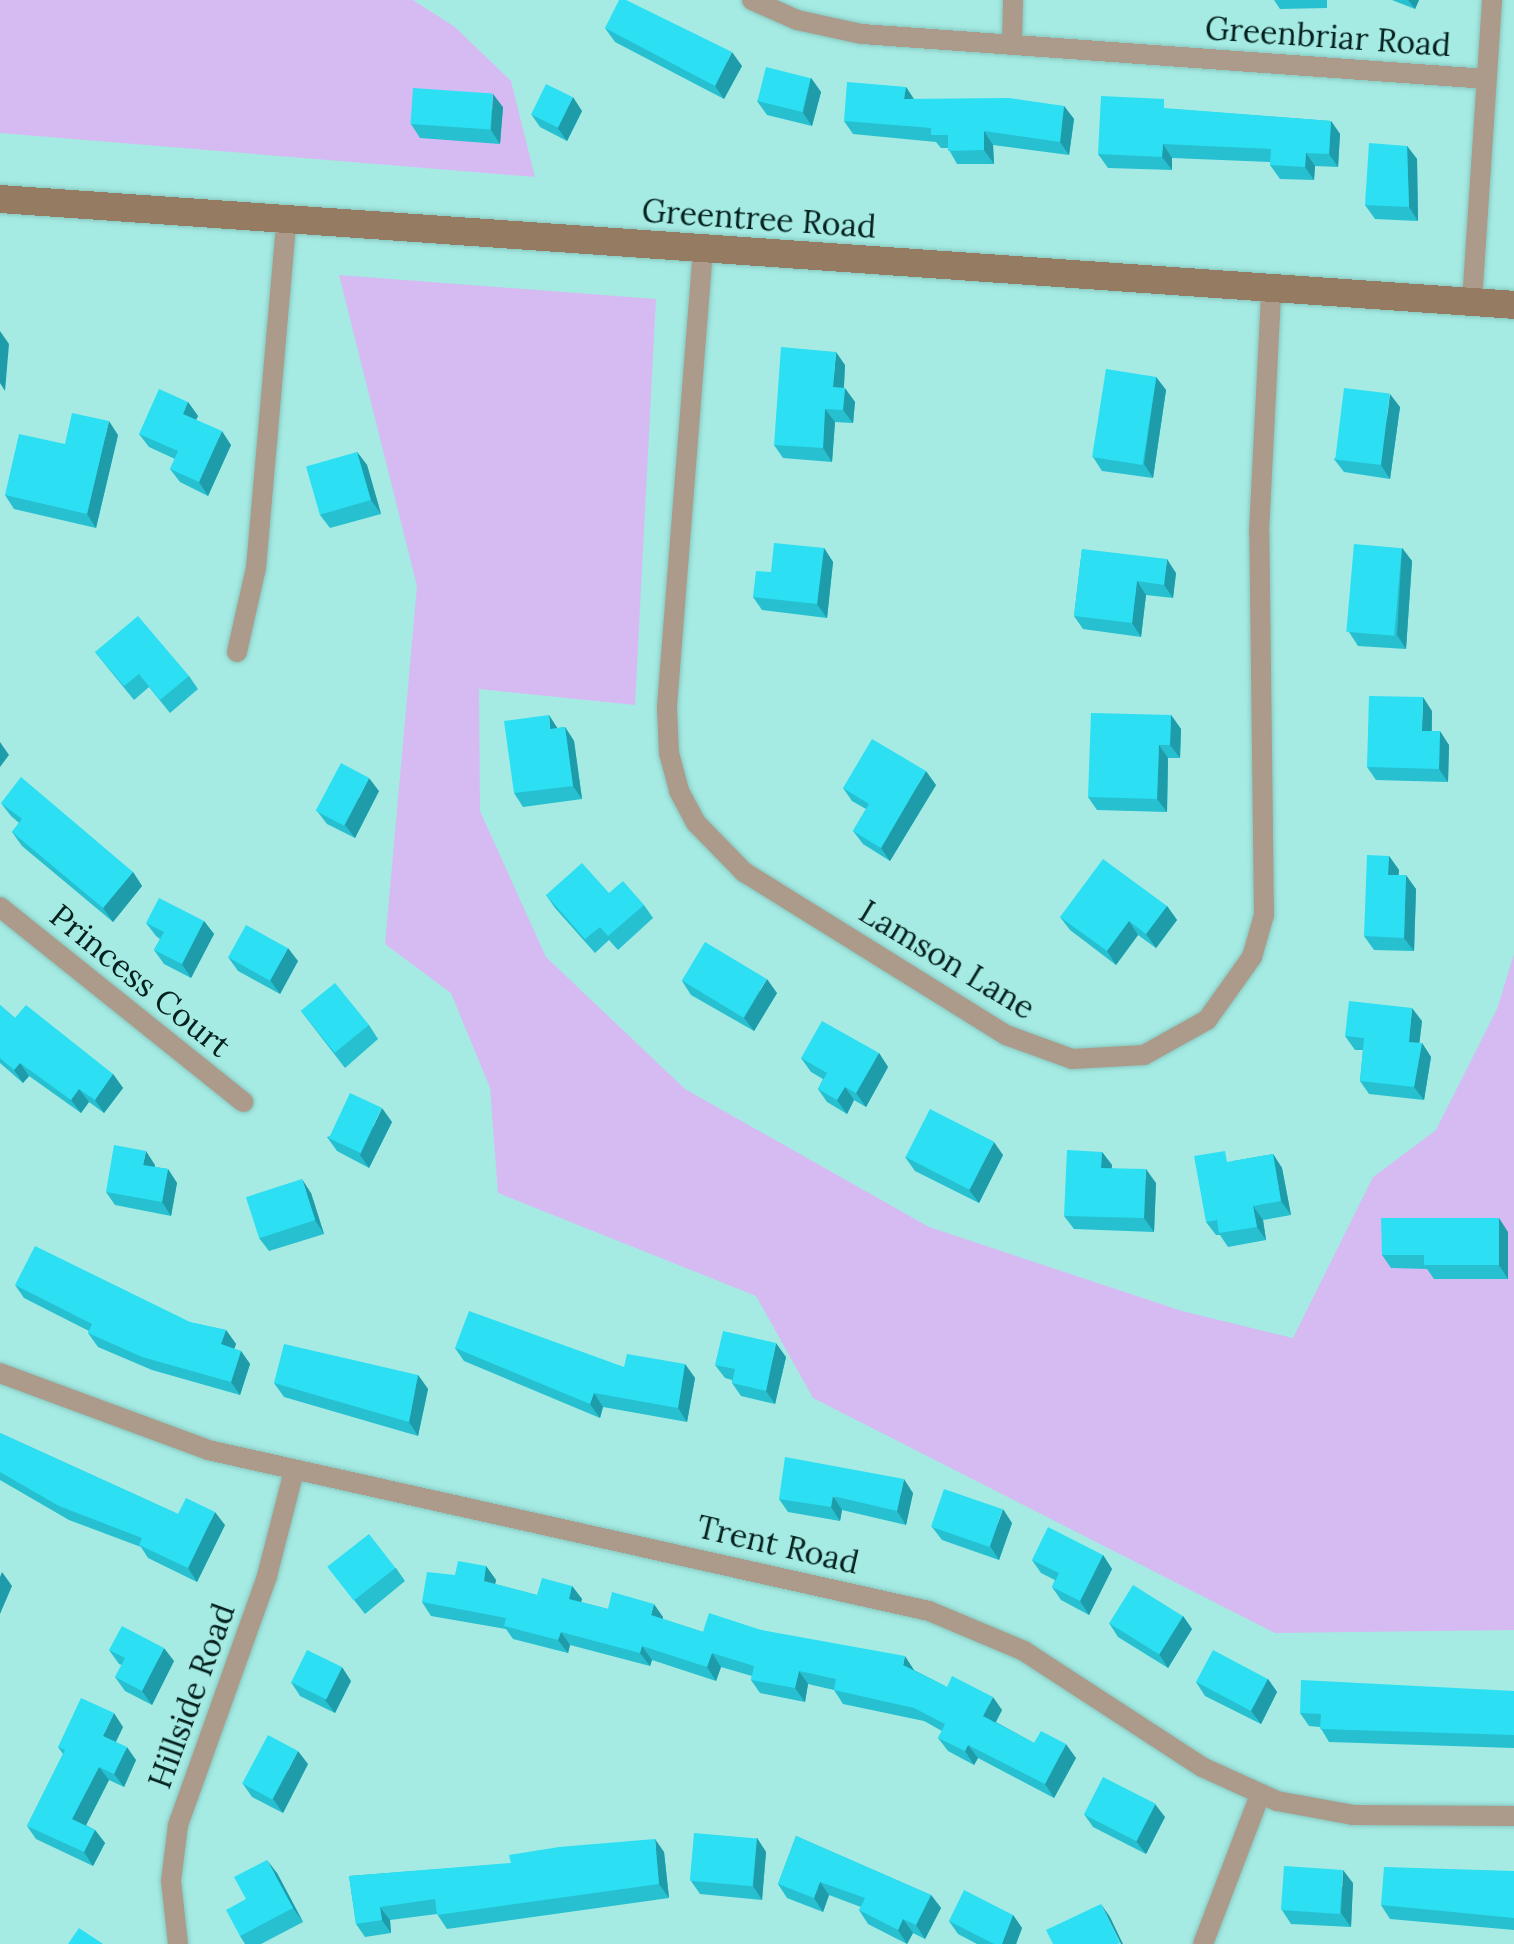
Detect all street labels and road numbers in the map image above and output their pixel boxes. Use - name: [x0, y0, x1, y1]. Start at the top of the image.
- street label: Greenbriar Road: [1204, 9, 1452, 65]
- street label: Greentree Road: [641, 192, 877, 246]
- street label: Lamson Lane: [852, 893, 1042, 1027]
- street label: Princess Court: [42, 897, 238, 1065]
- street label: Trent Road: [693, 1508, 863, 1582]
- street label: Hillside Road: [141, 1598, 243, 1794]

